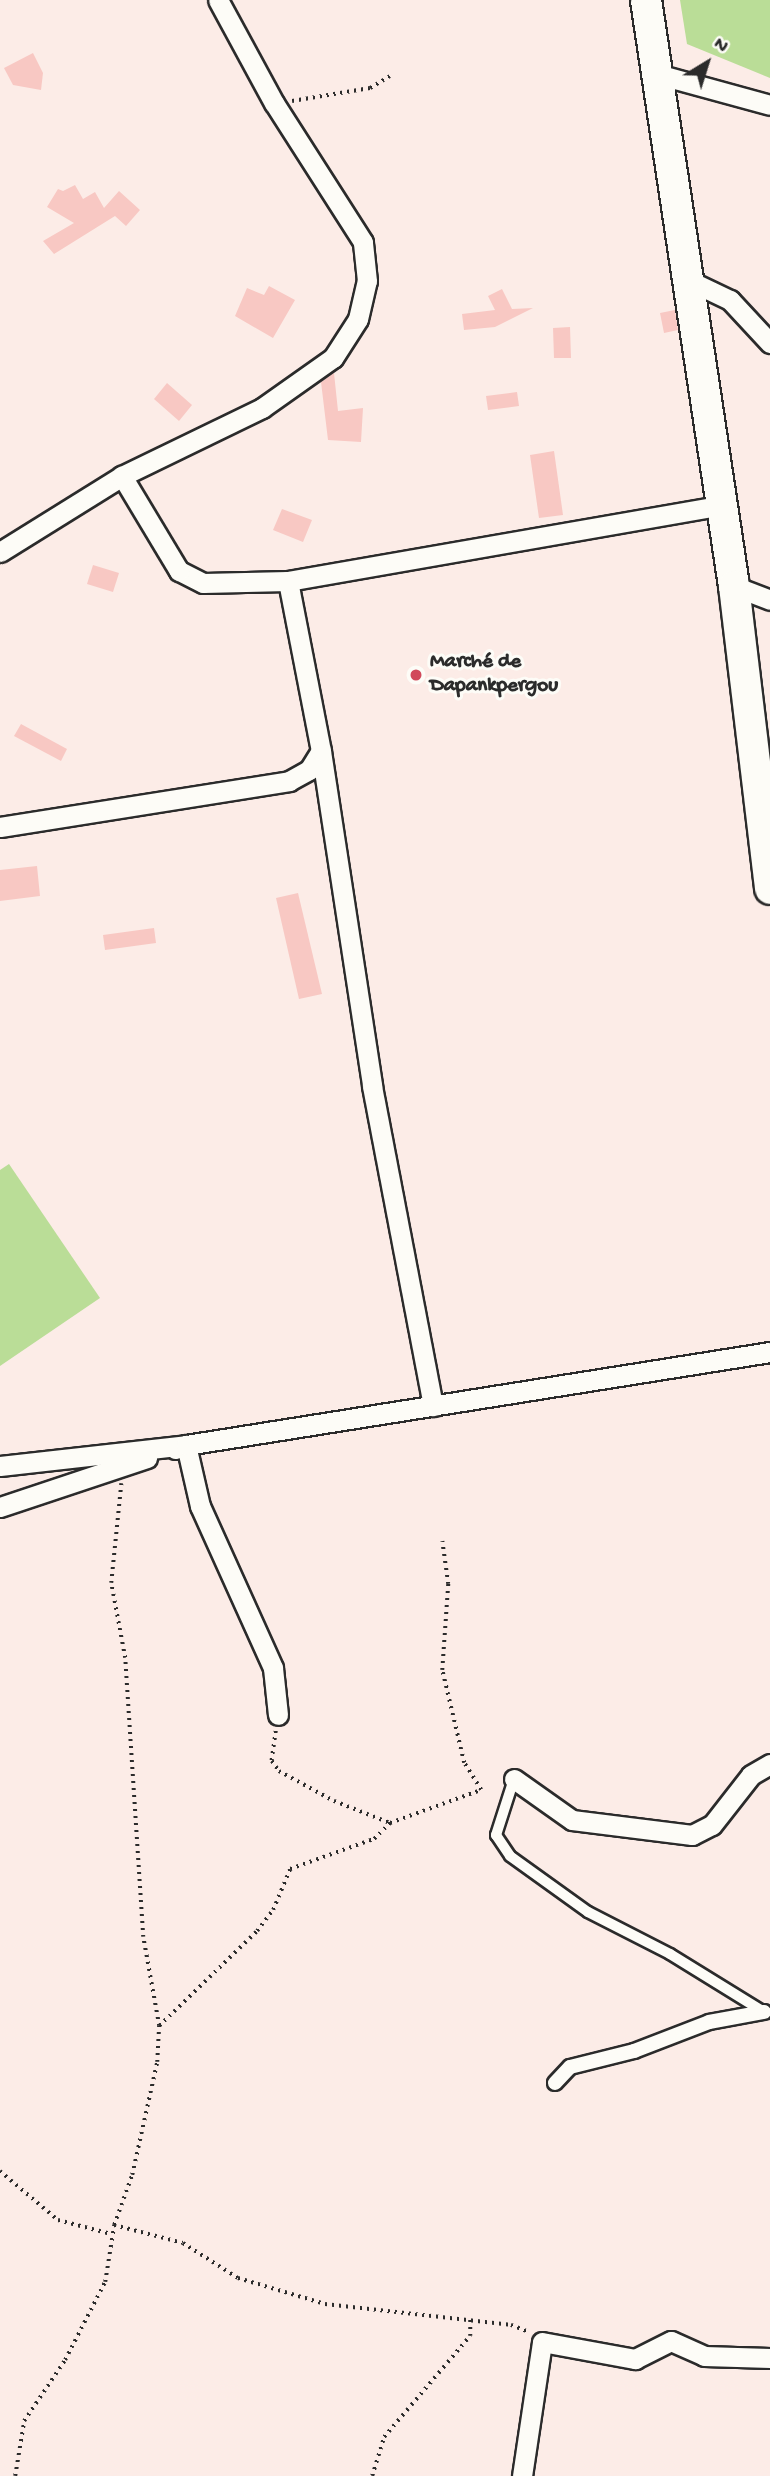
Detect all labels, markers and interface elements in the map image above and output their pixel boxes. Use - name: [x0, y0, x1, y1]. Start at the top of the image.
- north arrow: [672, 28, 742, 98]
- text: N: [708, 33, 732, 59]
- place label: Marché de Dapankpergou: [430, 650, 558, 700]
- marker: Marché de Dapankpergou: [408, 667, 424, 683]

